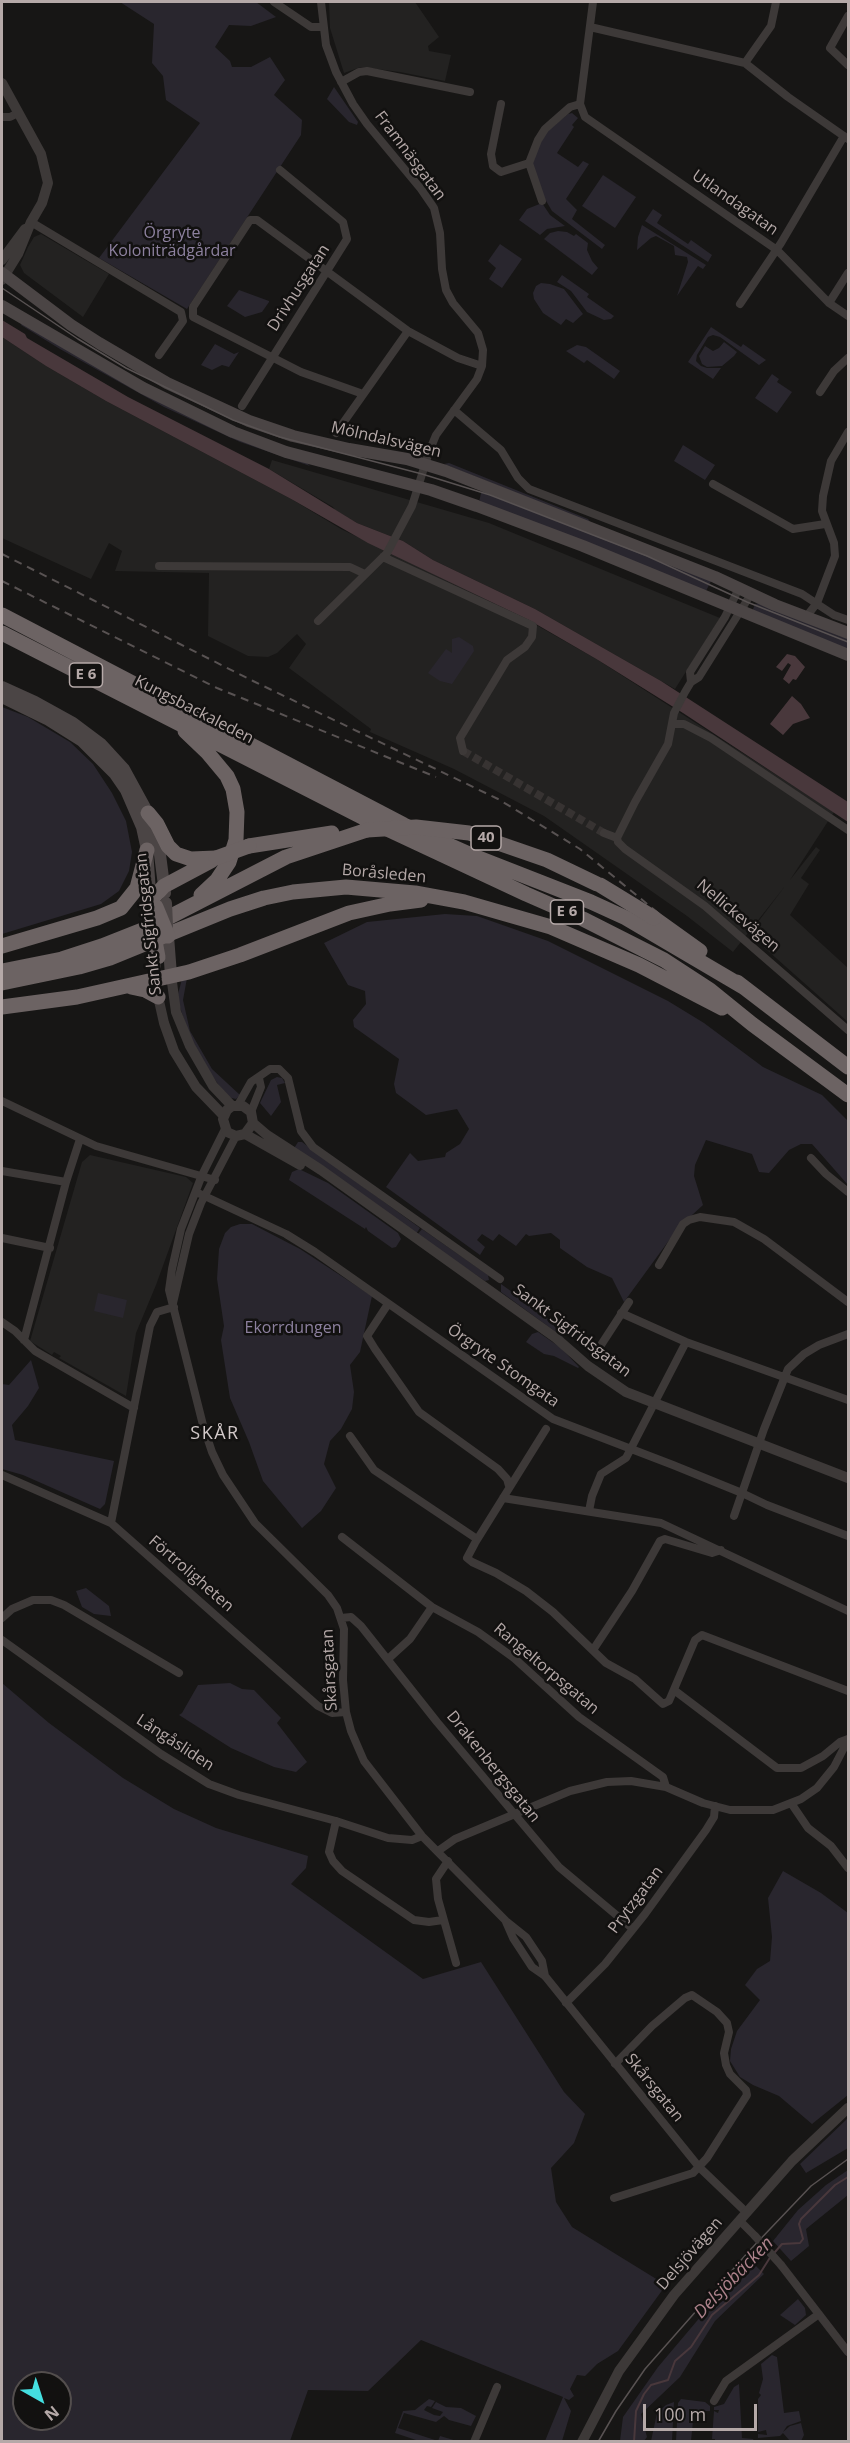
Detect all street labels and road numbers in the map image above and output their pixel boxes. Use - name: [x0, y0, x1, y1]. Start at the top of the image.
- street label: Framnäsgatan: [370, 108, 450, 204]
- street label: Utlandagatan: [688, 166, 782, 240]
- street label: Drivhusgatan: [264, 241, 334, 335]
- street label: Mölndalsvägen: [329, 418, 443, 462]
- road number: E 6: [70, 663, 103, 687]
- street label: Kungsbackaleden: [131, 672, 257, 748]
- road number: 40: [471, 826, 501, 850]
- street label: Sankt Sigfridsgatan: [132, 852, 166, 996]
- street label: Boråsleden: [341, 861, 427, 887]
- street label: Nellickevägen: [693, 876, 783, 956]
- road number: E 6: [550, 900, 584, 924]
- street label: Sankt Sigfridsgatan: [509, 1280, 635, 1382]
- street label: Örgryte Stomgata: [443, 1320, 563, 1412]
- street label: Förtroligheten: [145, 1532, 237, 1616]
- street label: Rangeltorpsgatan: [489, 1619, 603, 1719]
- street label: Skårsgatan: [318, 1628, 342, 1712]
- street label: Drakenbergsgatan: [442, 1707, 544, 1827]
- street label: Långåsliden: [132, 1711, 218, 1775]
- street label: Prytzgatan: [604, 1863, 668, 1937]
- street label: Skårsgatan: [621, 2050, 687, 2126]
- street label: Delsjövägen: [653, 2214, 727, 2294]

